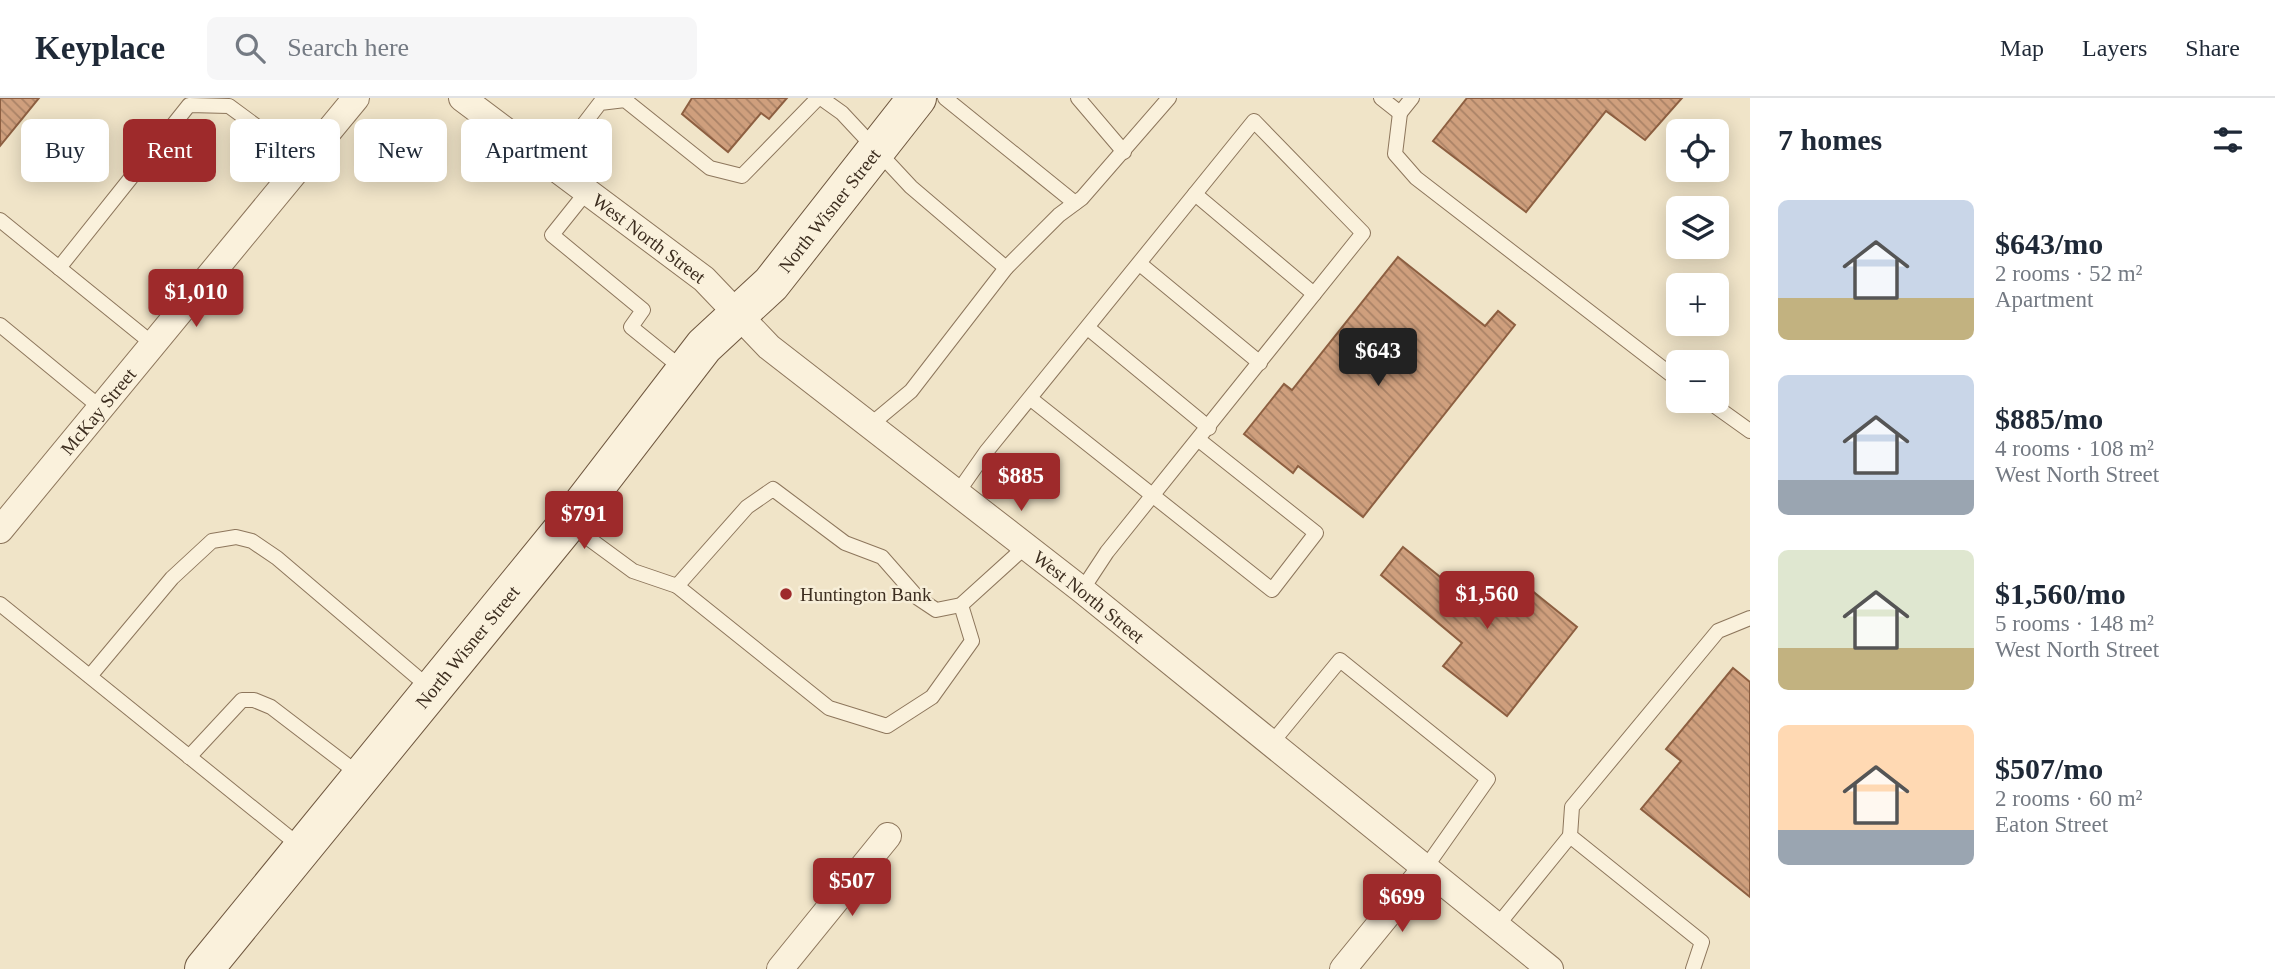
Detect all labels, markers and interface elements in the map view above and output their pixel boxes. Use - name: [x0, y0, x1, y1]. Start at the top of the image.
- search box: [207, 17, 697, 80]
- icon: search: [231, 29, 269, 67]
- text: Keyplace: [35, 30, 165, 66]
- text: Search here: [287, 33, 409, 62]
- text: Map: [2000, 35, 2044, 61]
- text: Layers: [2082, 35, 2147, 61]
- text: Share: [2185, 35, 2240, 61]
- chip: Buy: [21, 119, 109, 182]
- chip: Rent: [123, 119, 216, 182]
- chip: Filters: [230, 119, 340, 182]
- chip: New: [354, 119, 447, 182]
- chip: Apartment: [461, 119, 612, 182]
- map controls: [1666, 119, 1729, 413]
- button: locate: [1666, 119, 1729, 182]
- icon: filters: [2209, 121, 2247, 159]
- text: 7 homes: [1778, 123, 1882, 156]
- street label: North Wisner Street: [774, 144, 885, 277]
- street label: West North Street: [588, 189, 710, 288]
- button: layers: [1666, 196, 1729, 259]
- text: $643/mo: [1995, 227, 2103, 260]
- icon: home: [1834, 228, 1918, 312]
- text: 2 rooms · 52 m²: [1995, 261, 2142, 286]
- pin: $1,010: [139, 270, 253, 329]
- button: +: [1666, 273, 1729, 336]
- text: $1,010: [164, 279, 228, 304]
- text: Apartment: [1995, 287, 2093, 312]
- pin: $643: [1337, 328, 1419, 388]
- text: $643: [1355, 338, 1401, 363]
- button: −: [1666, 350, 1729, 413]
- street label: McKay Street: [56, 363, 141, 459]
- text: $885/mo: [1995, 402, 2103, 435]
- icon: home: [1834, 403, 1918, 487]
- text: 4 rooms · 108 m²: [1995, 436, 2154, 461]
- pin: $885: [980, 454, 1062, 513]
- text: West North Street: [1995, 462, 2159, 487]
- text: $885: [998, 463, 1044, 488]
- pin: $791: [543, 491, 625, 551]
- text: $791: [561, 501, 607, 526]
- street label: West North Street: [1029, 546, 1149, 648]
- pin: $1,560: [1430, 572, 1544, 631]
- text: $1,560/mo: [1995, 577, 2126, 610]
- icon: home: [1834, 578, 1918, 662]
- street label: North Wisner Street: [411, 581, 524, 713]
- text: $1,560: [1455, 581, 1519, 606]
- place label: Huntington Bank: [800, 584, 932, 605]
- marker: Huntington Bank: [778, 586, 794, 602]
- text: 5 rooms · 148 m²: [1995, 611, 2154, 636]
- text: West North Street: [1995, 637, 2159, 662]
- text: $507/mo: [1995, 752, 2103, 785]
- icon: home: [1834, 753, 1918, 837]
- text: 2 rooms · 60 m²: [1995, 786, 2142, 811]
- text: Eaton Street: [1995, 812, 2108, 837]
- pin: $507: [811, 858, 893, 918]
- text: $507: [829, 868, 875, 893]
- pin: $699: [1361, 874, 1443, 934]
- text: $699: [1379, 884, 1425, 909]

